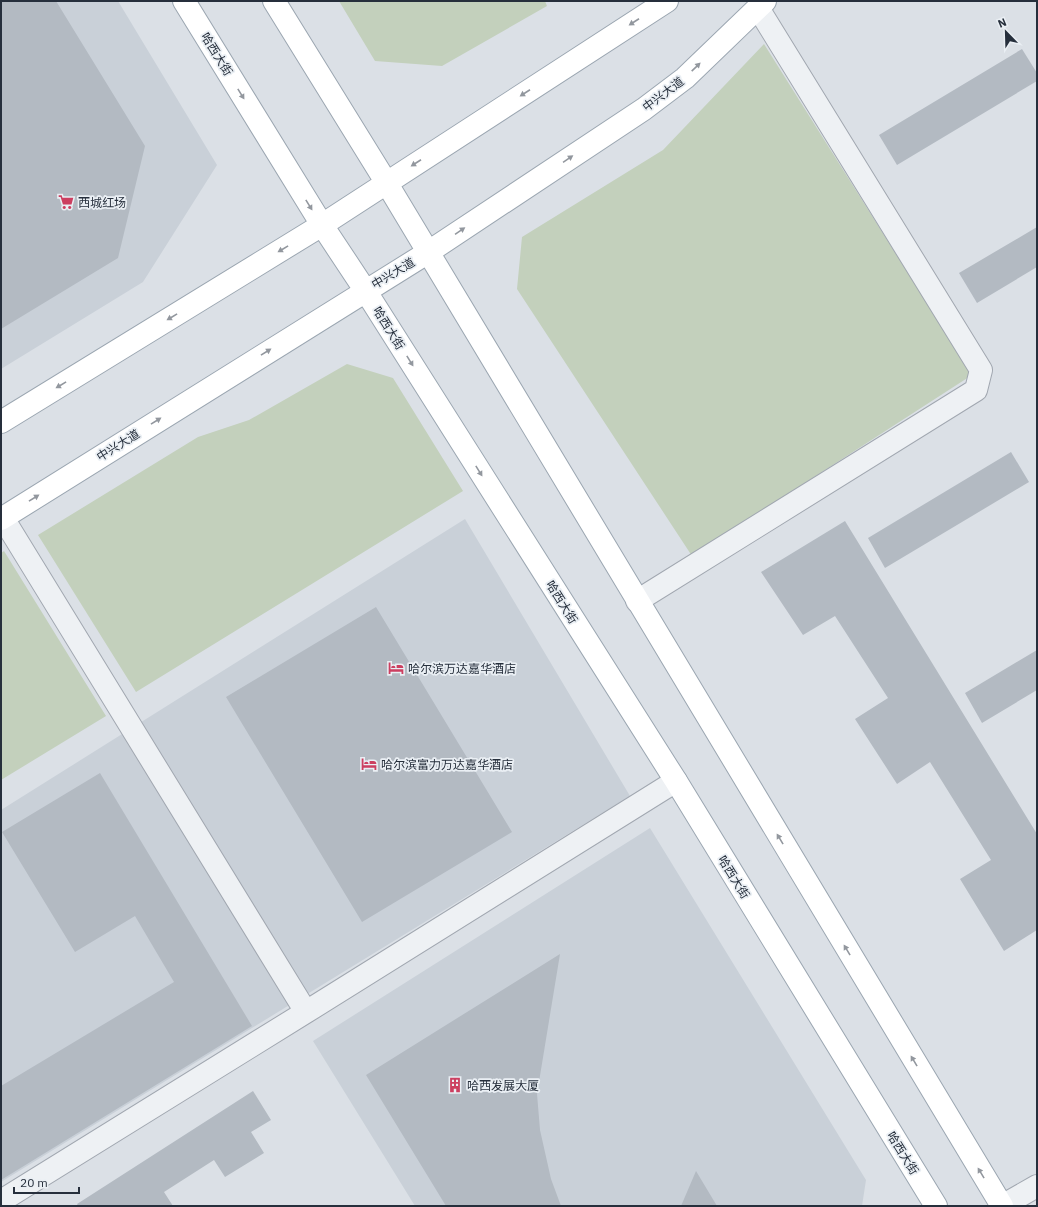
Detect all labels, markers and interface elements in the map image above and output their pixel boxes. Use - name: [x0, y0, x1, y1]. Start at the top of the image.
- north arrow: [986, 12, 1026, 52]
- text: N: [996, 15, 1009, 31]
- one-way arrow: [629, 18, 639, 26]
- street label: 哈西大街: [198, 30, 236, 78]
- one-way arrow: [691, 63, 701, 72]
- street label: 中兴大道: [639, 74, 687, 114]
- one-way arrow: [238, 88, 245, 100]
- one-way arrow: [519, 89, 531, 96]
- one-way arrow: [563, 155, 573, 163]
- one-way arrow: [410, 159, 421, 167]
- supermarket icon: 西城红场: [57, 193, 75, 211]
- place label: 西城红场: [78, 195, 126, 210]
- one-way arrow: [306, 199, 313, 211]
- one-way arrow: [454, 227, 465, 235]
- one-way arrow: [277, 246, 289, 253]
- street label: 中兴大道: [369, 254, 417, 292]
- street label: 哈西大街: [370, 304, 408, 352]
- one-way arrow: [167, 313, 177, 321]
- one-way arrow: [260, 349, 272, 356]
- one-way arrow: [406, 356, 414, 366]
- one-way arrow: [56, 381, 66, 389]
- one-way arrow: [150, 418, 162, 425]
- street label: 中兴大道: [94, 426, 142, 464]
- one-way arrow: [476, 465, 483, 477]
- one-way arrow: [29, 494, 39, 502]
- street label: 哈西大街: [543, 578, 581, 626]
- hotel icon: 哈尔滨万达嘉华酒店: [387, 659, 405, 677]
- place label: 哈尔滨万达嘉华酒店: [408, 661, 516, 676]
- hotel icon: 哈尔滨富力万达嘉华酒店: [360, 755, 378, 773]
- place label: 哈尔滨富力万达嘉华酒店: [381, 757, 513, 772]
- one-way arrow: [777, 833, 784, 845]
- street label: 哈西大街: [715, 853, 753, 901]
- one-way arrow: [844, 944, 851, 956]
- one-way arrow: [911, 1055, 918, 1067]
- building icon: 哈西发展大厦: [446, 1076, 464, 1094]
- place label: 哈西发展大厦: [467, 1078, 539, 1093]
- street label: 哈西大街: [884, 1129, 922, 1177]
- one-way arrow: [978, 1167, 985, 1179]
- scale bar: [14, 1169, 79, 1195]
- text: 20 m: [20, 1175, 48, 1190]

